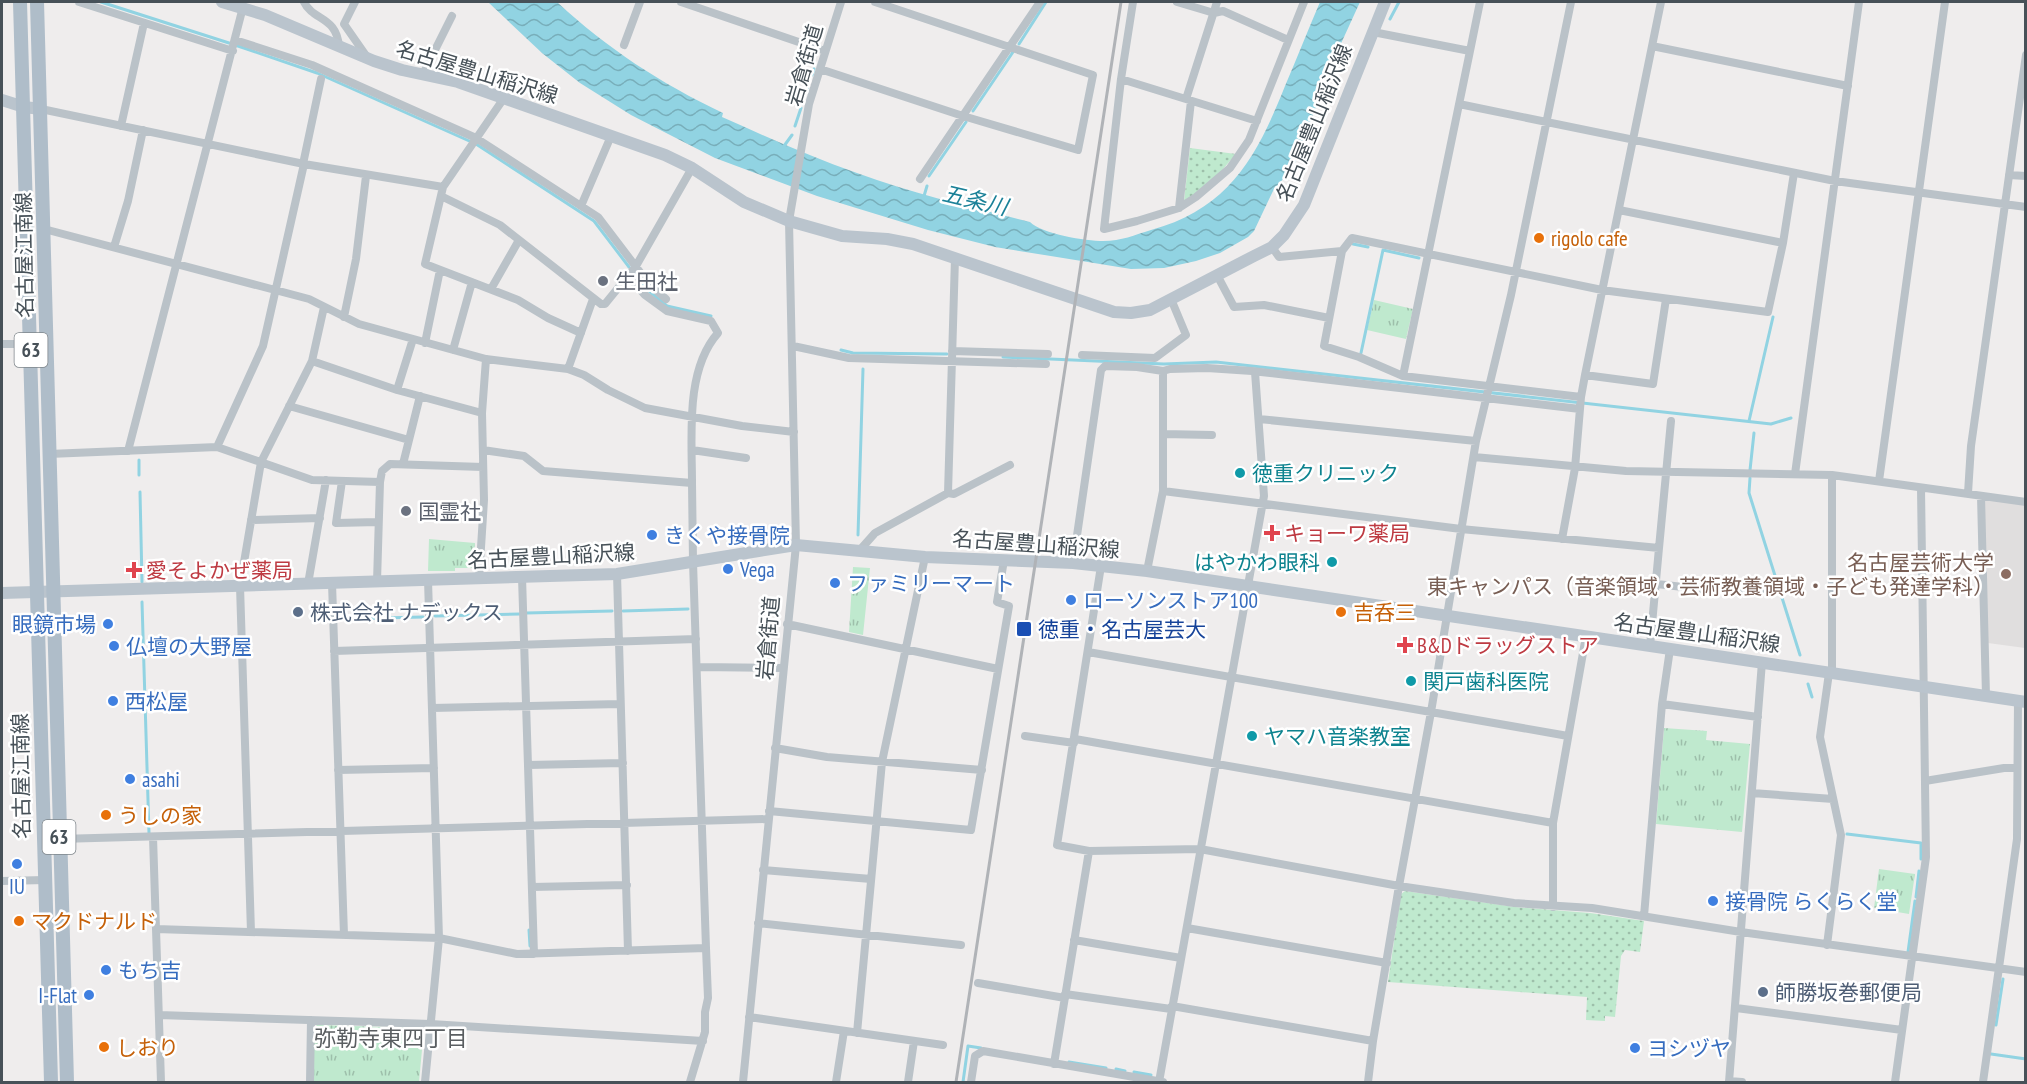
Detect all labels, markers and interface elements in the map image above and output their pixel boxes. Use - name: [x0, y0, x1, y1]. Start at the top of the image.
- street label: 岩倉街道: [779, 21, 829, 109]
- street label: 名古屋豊山稲沢線: [393, 35, 561, 109]
- street label: 名古屋豊山稲沢線: [1270, 40, 1358, 206]
- water label: 五条川: [940, 179, 1012, 222]
- street label: 名古屋江南線: [9, 192, 39, 318]
- place label: rigolo cafe: [1551, 225, 1628, 252]
- marker: rigolo cafe: [1532, 231, 1546, 245]
- place label: 生田社: [615, 268, 678, 295]
- marker: 生田社: [596, 274, 610, 288]
- road number: 63: [15, 333, 48, 367]
- place label: 徳重クリニック: [1252, 460, 1399, 487]
- marker: 徳重クリニック: [1233, 466, 1247, 480]
- place label: 国霊社: [418, 498, 481, 525]
- marker: 国霊社: [399, 504, 413, 518]
- place label: キョーワ薬局: [1284, 520, 1410, 547]
- place label: きくや接骨院: [664, 522, 790, 549]
- street label: 名古屋豊山稲沢線: [951, 525, 1121, 563]
- marker: キョーワ薬局: [1265, 526, 1279, 540]
- marker: きくや接骨院: [645, 528, 659, 542]
- street label: 名古屋豊山稲沢線: [466, 538, 636, 574]
- place label: はやかわ眼科: [1194, 549, 1320, 576]
- place label: 名古屋芸術大学 東キャンパス（音楽領域・芸術教養領域・子ども発達学科）: [1427, 549, 1994, 600]
- marker: はやかわ眼科: [1325, 555, 1339, 569]
- place label: Vega: [739, 556, 775, 583]
- place label: 愛そよかぜ薬局: [146, 557, 293, 584]
- marker: Vega: [721, 562, 735, 576]
- marker: 愛そよかぜ薬局: [127, 563, 141, 577]
- marker: 名古屋芸術大学 東キャンパス（音楽領域・芸術教養領域・子ども発達学科）: [1999, 567, 2013, 581]
- place label: ファミリーマート: [847, 570, 1015, 597]
- marker: ファミリーマート: [828, 576, 842, 590]
- place label: ローソンストア100: [1083, 587, 1258, 614]
- marker: ローソンストア100: [1064, 593, 1078, 607]
- street label: 岩倉街道: [751, 595, 785, 681]
- place label: 株式会社 ナデックス: [310, 599, 503, 626]
- place label: 吉呑三: [1353, 599, 1416, 626]
- marker: 株式会社 ナデックス: [291, 605, 305, 619]
- marker: 吉呑三: [1334, 605, 1348, 619]
- street label: 名古屋豊山稲沢線: [1612, 608, 1782, 658]
- place label: 眼鏡市場: [12, 611, 96, 638]
- place label: 徳重・名古屋芸大: [1038, 616, 1206, 643]
- marker: 眼鏡市場: [101, 617, 115, 631]
- marker: 徳重・名古屋芸大: [1015, 620, 1033, 638]
- place label: B&Dドラッグストア: [1417, 632, 1599, 659]
- place label: 仏壇の大野屋: [126, 633, 252, 660]
- marker: B&Dドラッグストア: [1398, 638, 1412, 652]
- marker: 仏壇の大野屋: [107, 639, 121, 653]
- place label: 関戸歯科医院: [1423, 668, 1549, 695]
- marker: 関戸歯科医院: [1404, 674, 1418, 688]
- place label: 西松屋: [125, 688, 188, 715]
- marker: 西松屋: [106, 694, 120, 708]
- street label: 名古屋江南線: [6, 713, 36, 839]
- place label: ヤマハ音楽教室: [1264, 723, 1411, 750]
- marker: ヤマハ音楽教室: [1245, 729, 1259, 743]
- place label: asahi: [142, 766, 180, 793]
- marker: asahi: [123, 772, 137, 786]
- place label: うしの家: [118, 802, 202, 829]
- marker: うしの家: [99, 808, 113, 822]
- road number: 63: [42, 820, 76, 854]
- marker: IU: [10, 857, 24, 871]
- place label: IU: [9, 873, 25, 900]
- place label: 接骨院 らくらく堂: [1725, 888, 1897, 915]
- marker: 接骨院 らくらく堂: [1706, 894, 1720, 908]
- place label: マクドナルド: [31, 908, 157, 935]
- marker: マクドナルド: [12, 914, 26, 928]
- place label: もち吉: [118, 957, 181, 984]
- marker: もち吉: [99, 963, 113, 977]
- place label: 師勝坂巻郵便局: [1775, 979, 1922, 1006]
- place label: I-Flat: [38, 982, 77, 1009]
- marker: 師勝坂巻郵便局: [1756, 985, 1770, 999]
- marker: I-Flat: [82, 988, 96, 1002]
- district label: 弥勒寺東四丁目: [314, 1024, 468, 1052]
- place label: しおり: [116, 1034, 179, 1061]
- place label: ヨシヅヤ: [1647, 1035, 1731, 1062]
- marker: しおり: [97, 1040, 111, 1054]
- marker: ヨシヅヤ: [1628, 1041, 1642, 1055]

